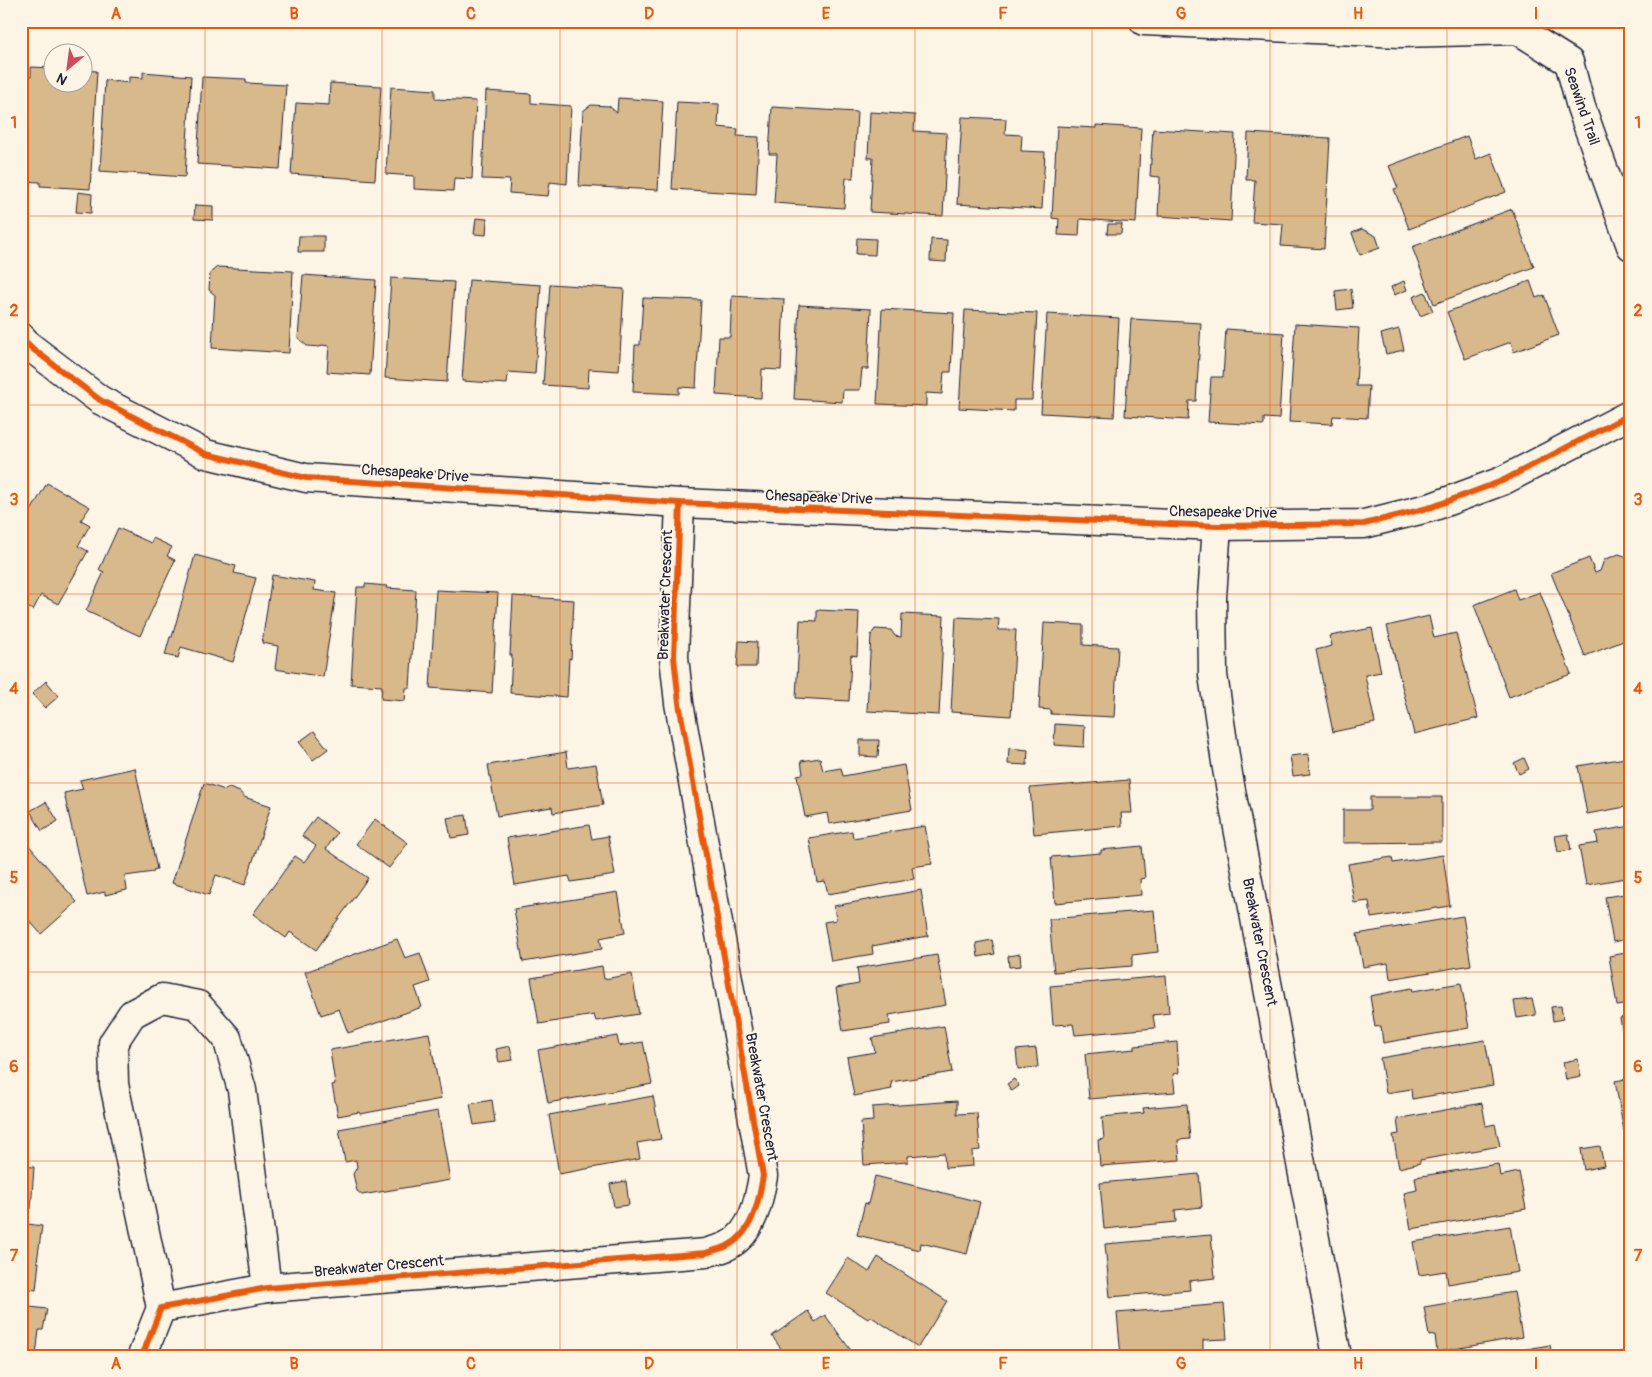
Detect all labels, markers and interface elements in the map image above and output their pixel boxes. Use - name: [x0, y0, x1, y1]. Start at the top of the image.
- text: A: [111, 4, 122, 24]
- text: B: [289, 4, 299, 24]
- text: C: [466, 4, 476, 24]
- text: D: [644, 4, 654, 24]
- text: E: [822, 4, 831, 24]
- text: F: [998, 4, 1008, 24]
- text: G: [1176, 4, 1187, 24]
- text: H: [1353, 4, 1363, 24]
- text: I: [1534, 4, 1538, 24]
- north arrow: [42, 42, 92, 92]
- street label: Seawind Trail: [1559, 65, 1604, 148]
- text: N: [54, 69, 70, 89]
- text: 1: [11, 113, 17, 133]
- text: 1: [1635, 113, 1641, 133]
- text: 2: [10, 301, 19, 321]
- text: 2: [1634, 301, 1643, 321]
- street label: Chesapeake Drive: [361, 460, 470, 487]
- street label: Chesapeake Drive: [765, 486, 874, 509]
- text: 3: [10, 490, 19, 510]
- text: 3: [1634, 490, 1643, 510]
- street label: Chesapeake Drive: [1169, 502, 1278, 523]
- street label: Breakwater Crescent: [654, 529, 677, 661]
- text: 4: [9, 679, 19, 699]
- text: 4: [1633, 679, 1643, 699]
- text: 5: [10, 868, 19, 888]
- text: 5: [1634, 868, 1643, 888]
- street label: Breakwater Crescent: [1238, 876, 1281, 1009]
- street label: Breakwater Crescent: [741, 1031, 782, 1164]
- text: 6: [9, 1057, 19, 1077]
- text: 6: [1633, 1057, 1643, 1077]
- text: 7: [10, 1246, 19, 1266]
- text: 7: [1634, 1246, 1643, 1266]
- street label: Breakwater Crescent: [313, 1251, 446, 1282]
- text: A: [111, 1354, 122, 1374]
- text: B: [289, 1354, 299, 1374]
- text: C: [466, 1354, 476, 1374]
- text: D: [644, 1354, 654, 1374]
- text: E: [822, 1354, 831, 1374]
- text: F: [998, 1354, 1008, 1374]
- text: G: [1176, 1354, 1187, 1374]
- text: H: [1353, 1354, 1363, 1374]
- text: I: [1534, 1354, 1538, 1374]

